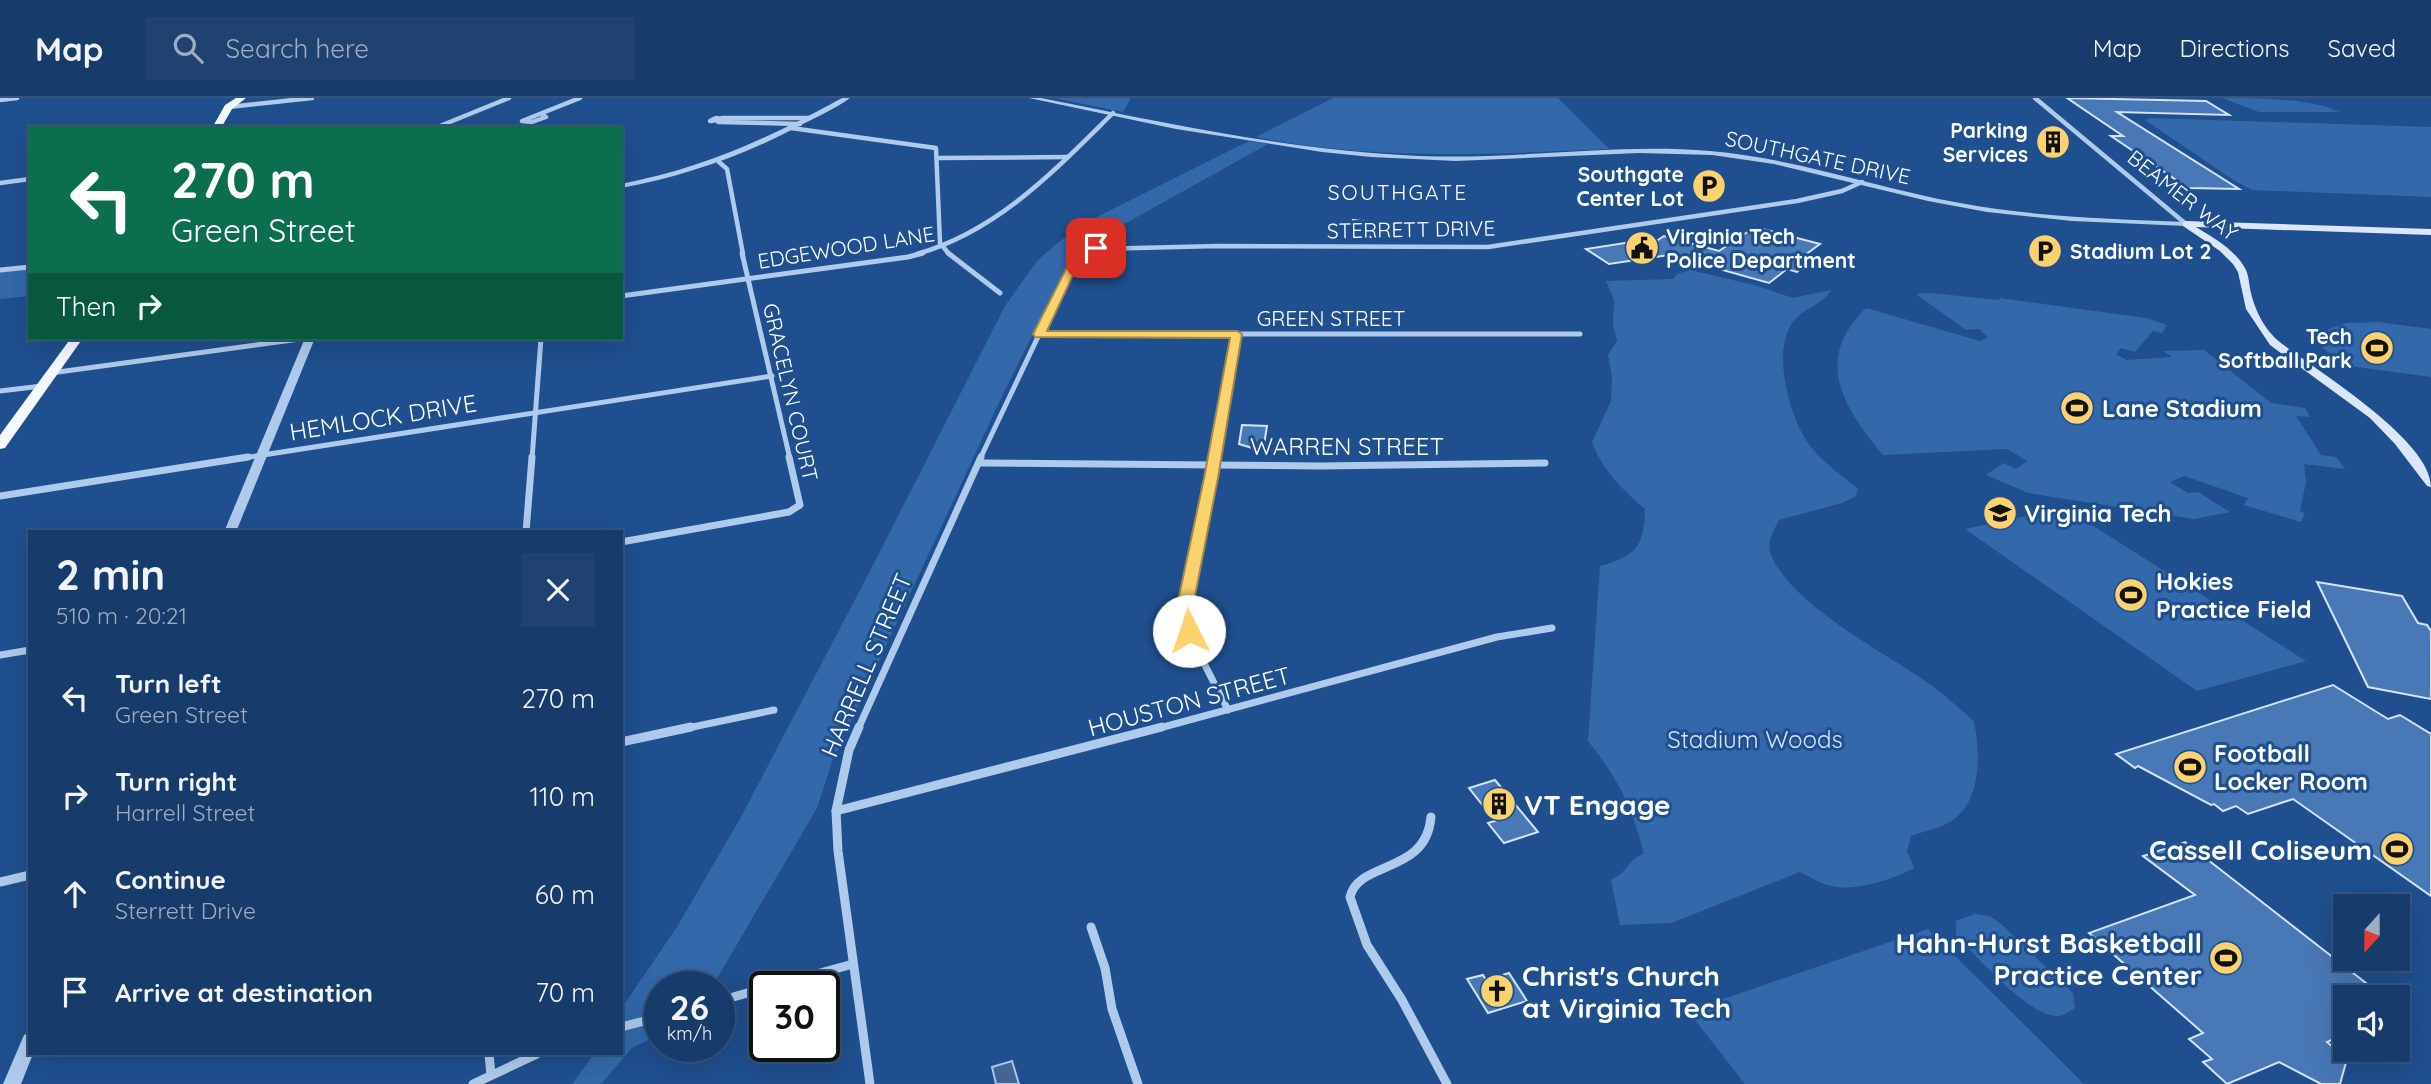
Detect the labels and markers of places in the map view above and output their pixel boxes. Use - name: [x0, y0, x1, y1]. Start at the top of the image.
- place label: Parking Services: [1943, 117, 2028, 167]
- building icon: Parking Services: [2034, 123, 2072, 161]
- place label: Southgate Center Lot: [1577, 161, 1684, 211]
- parking icon: Southgate Center Lot: [1690, 167, 1728, 205]
- pin: [1066, 218, 1126, 278]
- place label: Virginia Tech Police Department: [1666, 223, 1856, 273]
- public building icon: Virginia Tech Police Department: [1623, 229, 1661, 267]
- parking icon: Stadium Lot 2: [2026, 232, 2064, 270]
- place label: Stadium Lot 2: [2070, 238, 2211, 264]
- place label: Tech Softball Park: [2218, 323, 2352, 373]
- sports icon: Tech Softball Park: [2358, 329, 2396, 367]
- sports icon: Lane Stadium: [2058, 389, 2096, 427]
- place label: Lane Stadium: [2102, 393, 2262, 423]
- school or university icon: Virginia Tech: [1981, 494, 2019, 532]
- place label: Virginia Tech: [2024, 498, 2172, 528]
- place label: Hokies Practice Field: [2156, 566, 2312, 624]
- sports icon: Hokies Practice Field: [2112, 576, 2150, 614]
- place label: Football Locker Room: [2214, 738, 2368, 796]
- sports icon: Football Locker Room: [2171, 748, 2209, 786]
- building icon: VT Engage: [1480, 785, 1518, 823]
- place label: VT Engage: [1524, 787, 1670, 822]
- sports icon: Cassell Coliseum: [2378, 830, 2416, 868]
- place label: Cassell Coliseum: [2149, 832, 2372, 867]
- place label: Hahn-Hurst Basketball Practice Center: [1896, 925, 2202, 992]
- sports icon: Hahn-Hurst Basketball Practice Center: [2207, 939, 2245, 977]
- place label: Christ's Church at Virginia Tech: [1522, 958, 1731, 1025]
- church icon: Christ's Church at Virginia Tech: [1478, 972, 1516, 1010]

